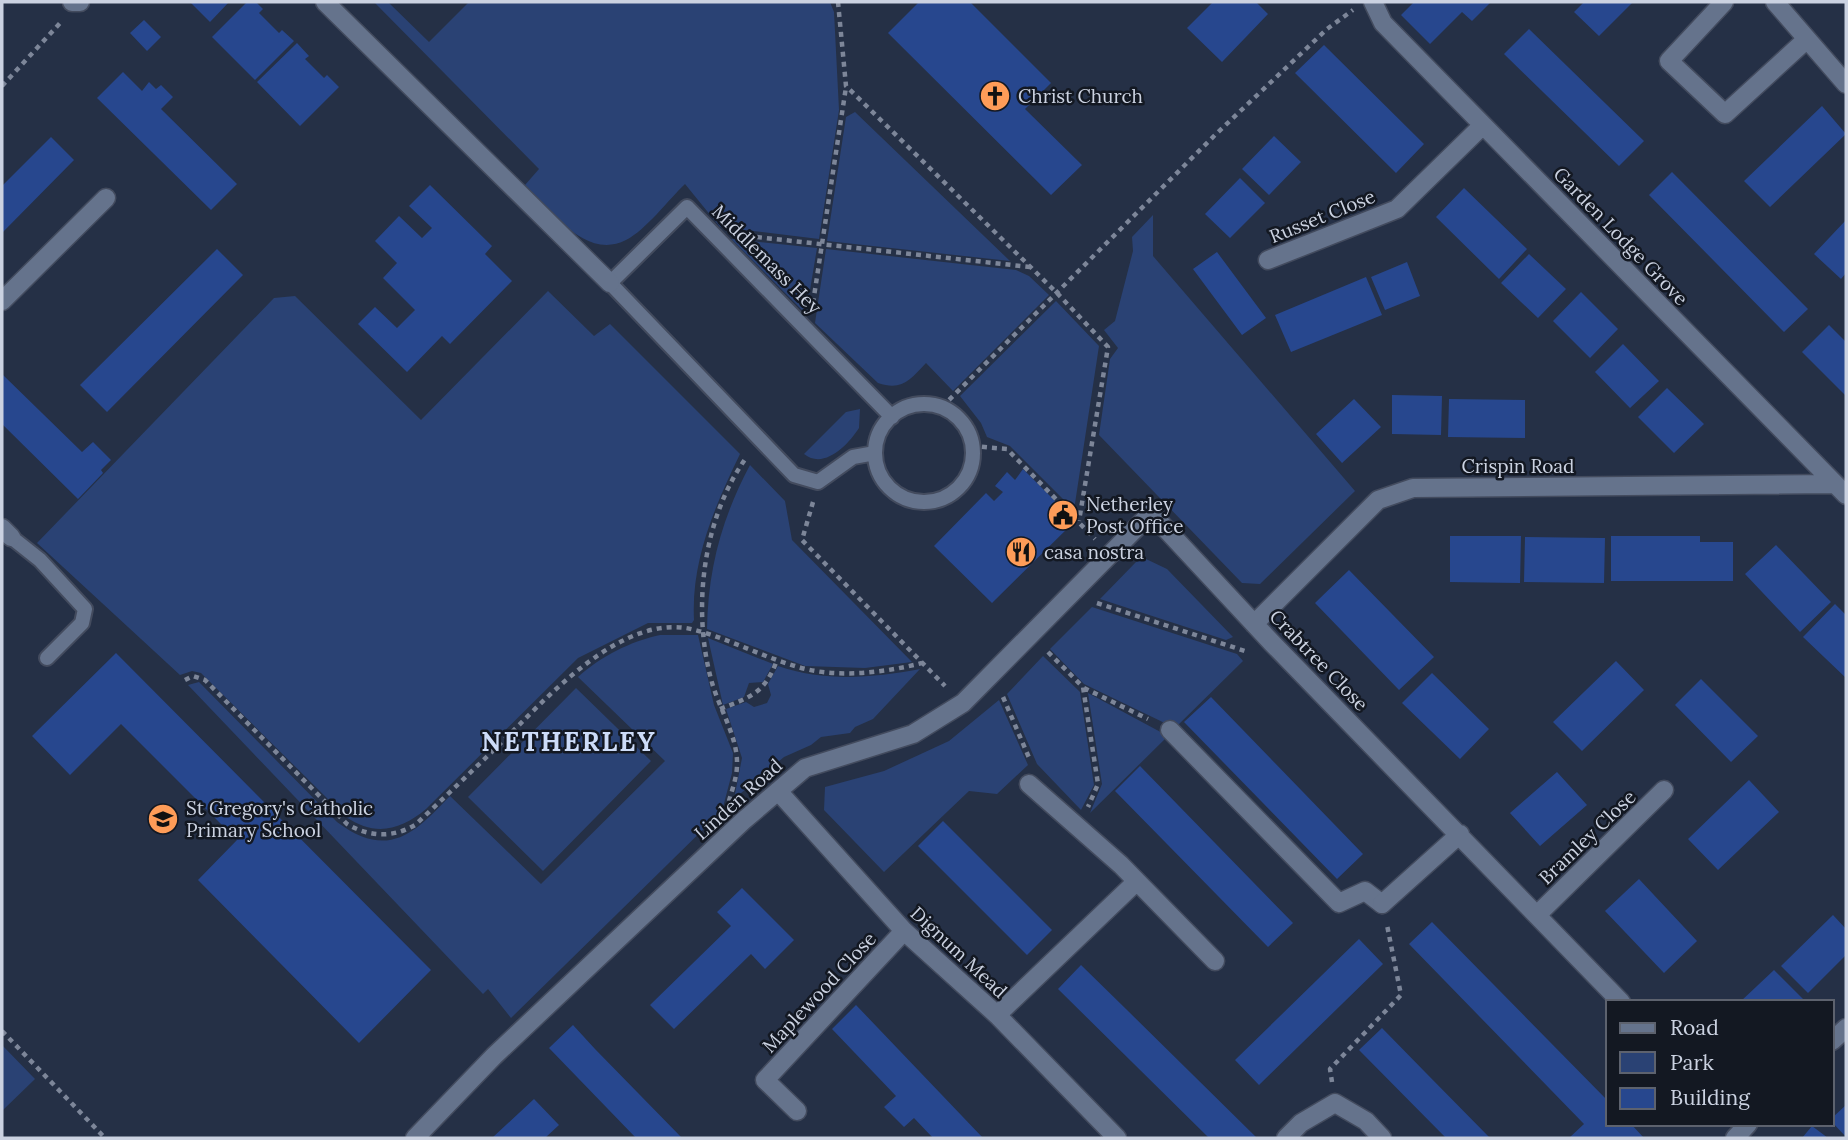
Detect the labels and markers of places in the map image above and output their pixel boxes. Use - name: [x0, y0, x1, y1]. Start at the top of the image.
- church icon: Christ Church: [978, 79, 1012, 113]
- place label: Christ Church: [1018, 84, 1143, 108]
- place label: Netherley Post Office: [1086, 492, 1183, 538]
- public building icon: Netherley Post Office: [1046, 498, 1080, 532]
- restaurant icon: casa nostra: [1004, 535, 1038, 569]
- place label: casa nostra: [1044, 540, 1144, 564]
- place label: St Gregory's Catholic Primary School: [186, 796, 373, 842]
- school or university icon: St Gregory's Catholic Primary School: [146, 802, 180, 836]

